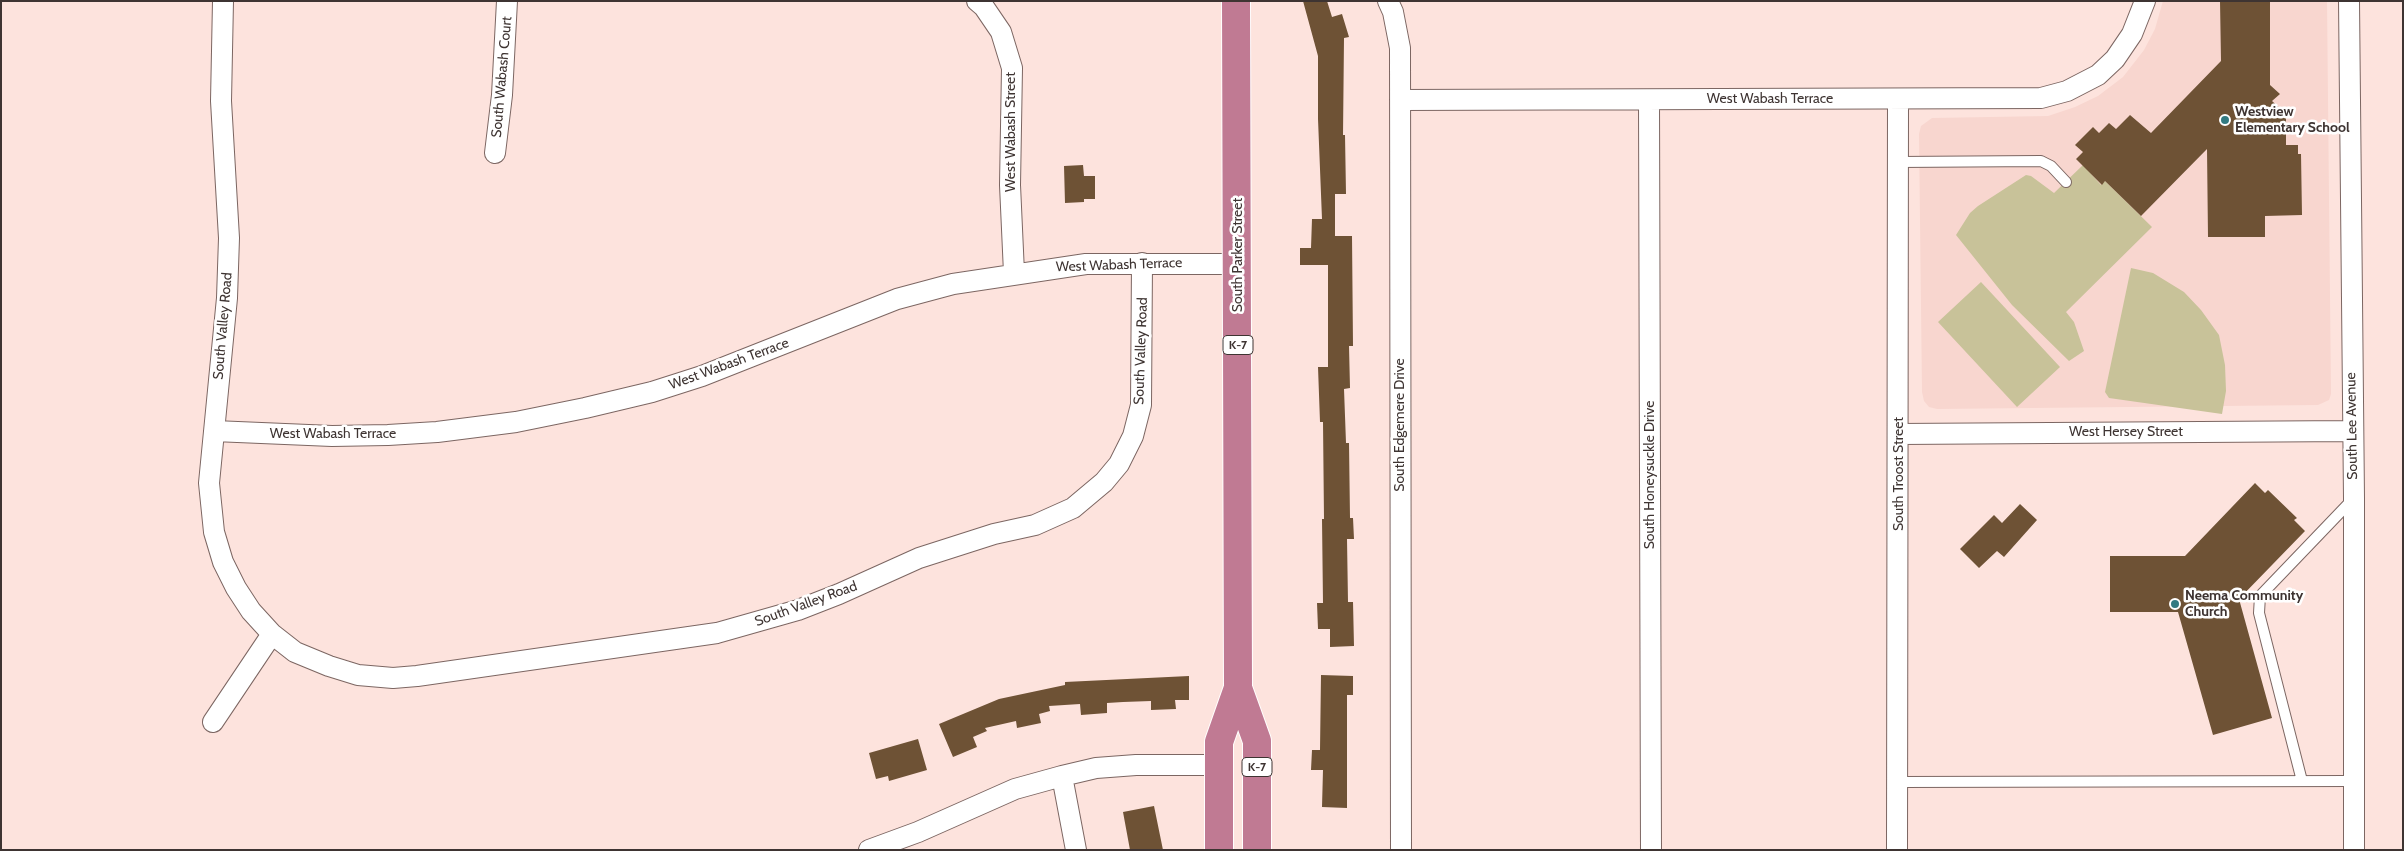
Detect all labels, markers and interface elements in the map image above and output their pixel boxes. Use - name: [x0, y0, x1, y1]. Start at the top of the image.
- street label: South Wabash Court: [488, 16, 516, 138]
- street label: West Wabash Street: [1003, 72, 1019, 192]
- street label: West Wabash Terrace: [1707, 91, 1833, 107]
- place label: Westview Elementary School: [2235, 104, 2350, 136]
- marker: Westview Elementary School: [2219, 114, 2231, 126]
- street label: South Parker Street: [1230, 198, 1246, 312]
- street label: West Wabash Terrace: [1056, 254, 1182, 276]
- street label: South Valley Road: [210, 272, 236, 380]
- street label: South Valley Road: [1131, 297, 1151, 405]
- street label: West Wabash Terrace: [667, 334, 791, 394]
- road number: K-7: [1223, 336, 1253, 354]
- street label: South Edgemere Drive: [1392, 358, 1408, 492]
- street label: South Lee Avenue: [2343, 372, 2361, 480]
- street label: South Honeysuckle Drive: [1642, 401, 1658, 549]
- street label: South Troost Street: [1891, 417, 1907, 531]
- street label: West Hersey Street: [2069, 424, 2183, 440]
- street label: West Wabash Terrace: [270, 426, 396, 442]
- street label: South Valley Road: [753, 578, 859, 630]
- place label: Neema Community Church: [2185, 588, 2303, 620]
- marker: Neema Community Church: [2169, 598, 2181, 610]
- road number: K-7: [1242, 758, 1272, 776]

